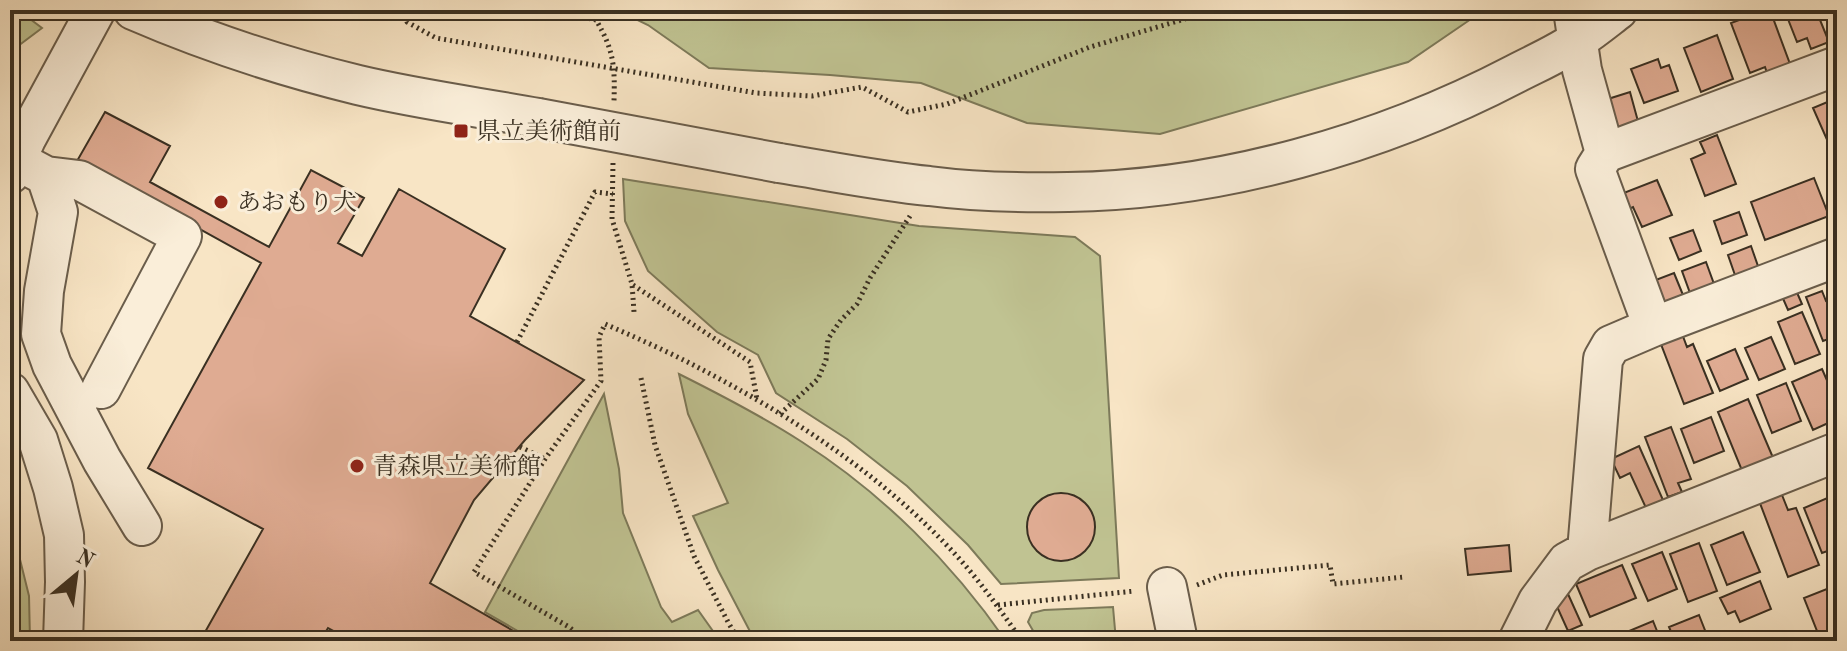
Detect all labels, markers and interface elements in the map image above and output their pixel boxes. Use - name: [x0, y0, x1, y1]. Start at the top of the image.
- place label: 県立美術館前: [477, 118, 621, 145]
- marker: 県立美術館前: [452, 122, 470, 140]
- place label: あおもり犬: [237, 190, 357, 216]
- marker: あおもり犬: [212, 193, 230, 211]
- place label: 青森県立美術館: [373, 453, 541, 480]
- marker: 青森県立美術館: [348, 457, 366, 475]
- north arrow: [36, 535, 116, 615]
- text: N: [72, 546, 98, 573]

